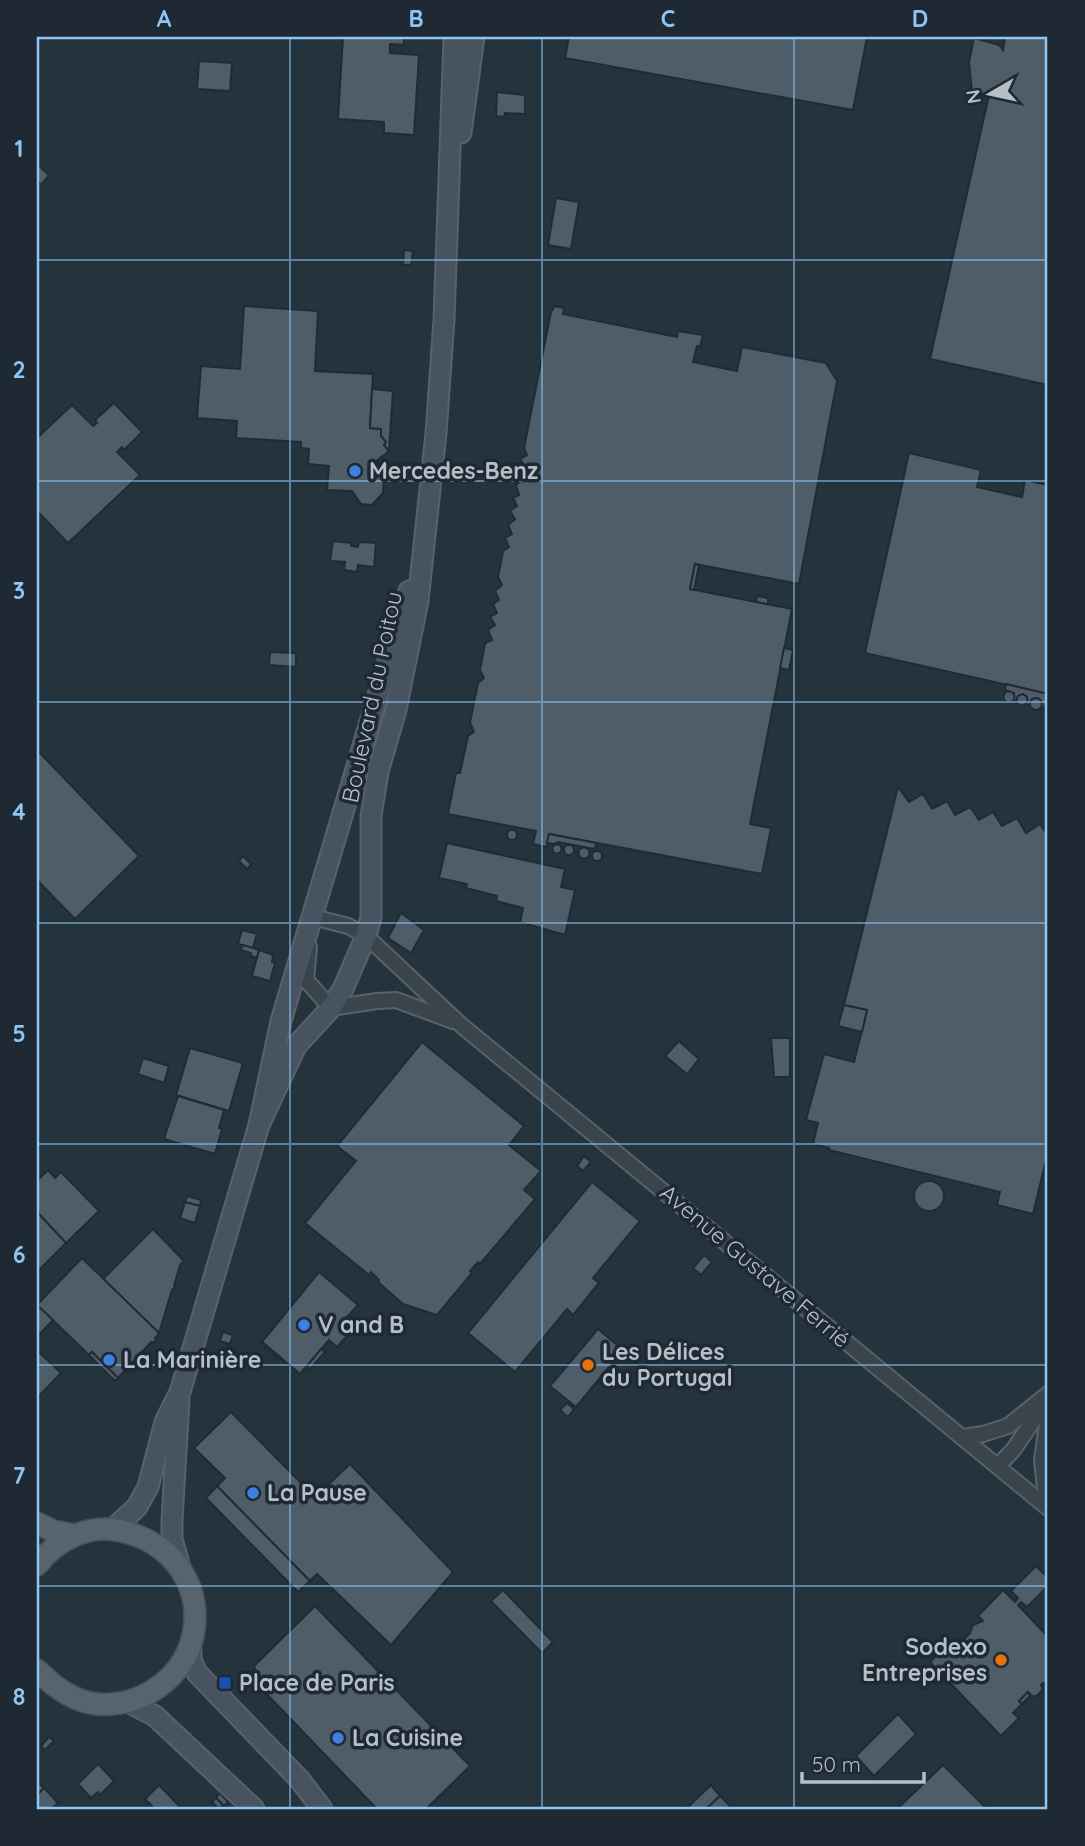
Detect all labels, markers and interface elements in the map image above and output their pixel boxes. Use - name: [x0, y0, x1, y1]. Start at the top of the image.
- text: A: [157, 4, 172, 33]
- text: B: [408, 4, 424, 33]
- text: C: [661, 4, 675, 33]
- text: D: [912, 4, 928, 33]
- north arrow: [956, 60, 1026, 130]
- text: N: [960, 88, 986, 105]
- text: 1: [15, 134, 23, 163]
- text: 2: [12, 355, 26, 384]
- place label: Mercedes-Benz: [369, 456, 538, 485]
- marker: Mercedes-Benz: [347, 463, 363, 479]
- text: 3: [13, 576, 25, 605]
- street label: Boulevard du Poitou: [335, 589, 408, 805]
- text: 4: [12, 797, 26, 826]
- text: 5: [12, 1019, 26, 1048]
- street label: Avenue Gustave Ferrié: [655, 1178, 856, 1354]
- text: 6: [13, 1240, 25, 1269]
- place label: V and B: [318, 1310, 404, 1339]
- marker: V and B: [296, 1317, 312, 1333]
- place label: Les Délices du Portugal: [602, 1337, 733, 1392]
- place label: La Marinière: [123, 1345, 261, 1374]
- marker: La Marinière: [101, 1352, 117, 1368]
- marker: Les Délices du Portugal: [580, 1357, 596, 1373]
- text: 7: [13, 1461, 26, 1490]
- place label: La Pause: [267, 1478, 367, 1507]
- marker: La Pause: [245, 1485, 261, 1501]
- place label: Sodexo Entreprises: [862, 1632, 987, 1687]
- marker: Sodexo Entreprises: [993, 1652, 1009, 1668]
- place label: Place de Paris: [239, 1668, 395, 1697]
- marker: Place de Paris: [217, 1675, 233, 1691]
- text: 8: [13, 1682, 25, 1711]
- place label: La Cuisine: [352, 1723, 463, 1752]
- marker: La Cuisine: [330, 1730, 346, 1746]
- scale bar: [802, 1741, 924, 1785]
- text: 50 m: [812, 1751, 861, 1777]

